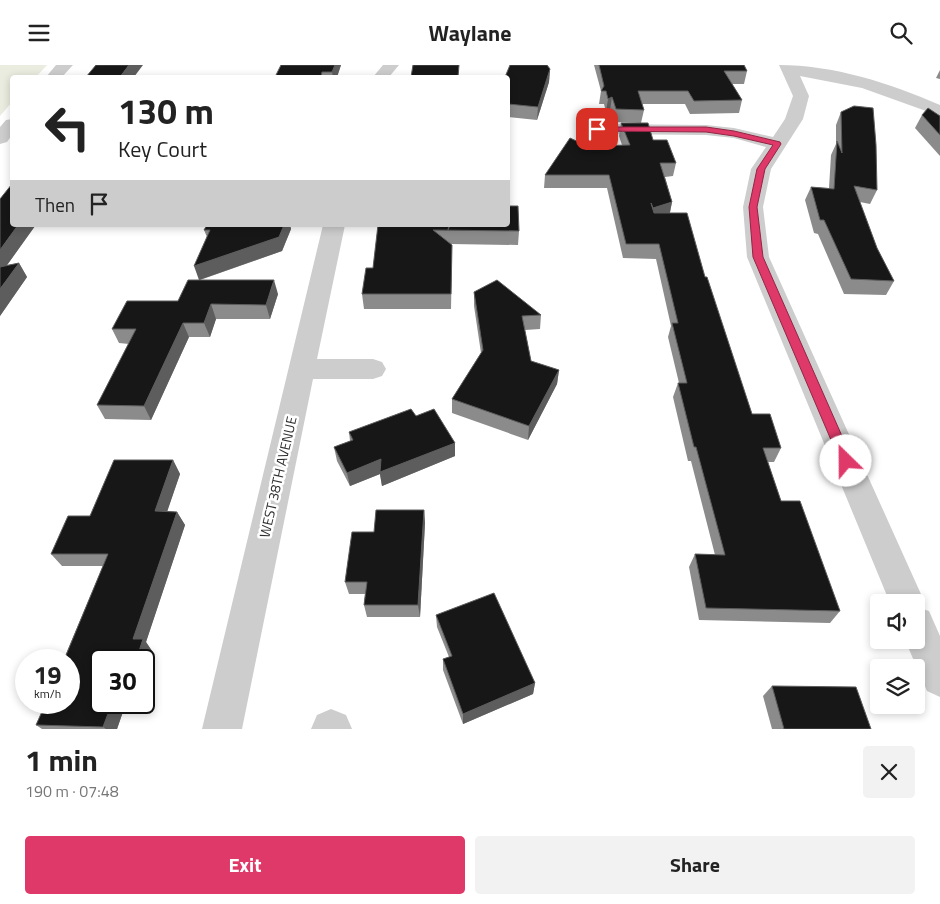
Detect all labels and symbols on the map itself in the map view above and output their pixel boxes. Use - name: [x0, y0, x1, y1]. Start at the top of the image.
- pin: [576, 108, 618, 150]
- street label: WEST 38TH AVENUE: [253, 414, 302, 540]
- position arrow: [819, 434, 871, 486]
- speed limit sign: 30: [90, 649, 155, 714]

